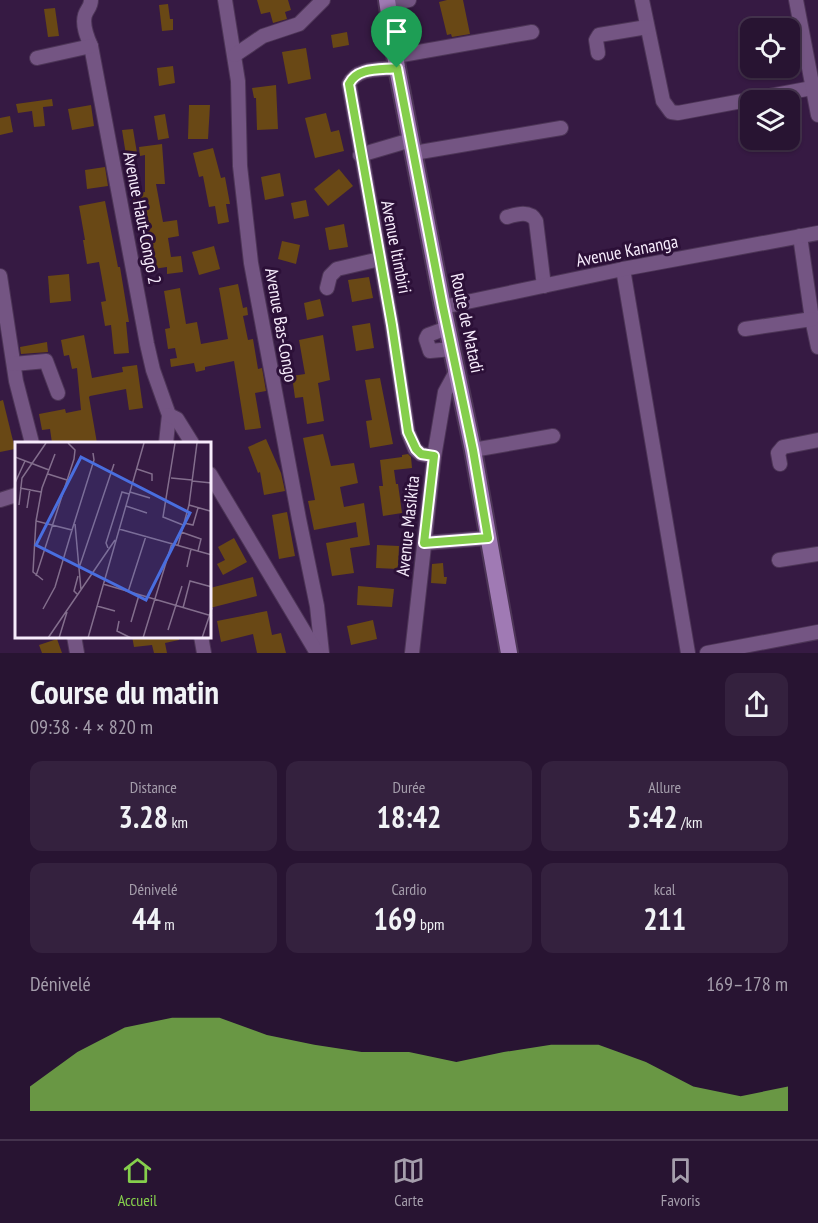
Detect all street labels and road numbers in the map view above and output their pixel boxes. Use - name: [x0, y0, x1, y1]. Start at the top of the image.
- street label: Avenue Haut-Congo 2: [118, 150, 167, 286]
- street label: Avenue Itimbiri: [376, 198, 417, 296]
- street label: Avenue Kananga: [574, 229, 680, 272]
- street label: Avenue Bas-Congo: [260, 266, 303, 384]
- street label: Route de Matadi: [446, 271, 489, 375]
- street label: Avenue Masikita: [391, 474, 424, 577]

